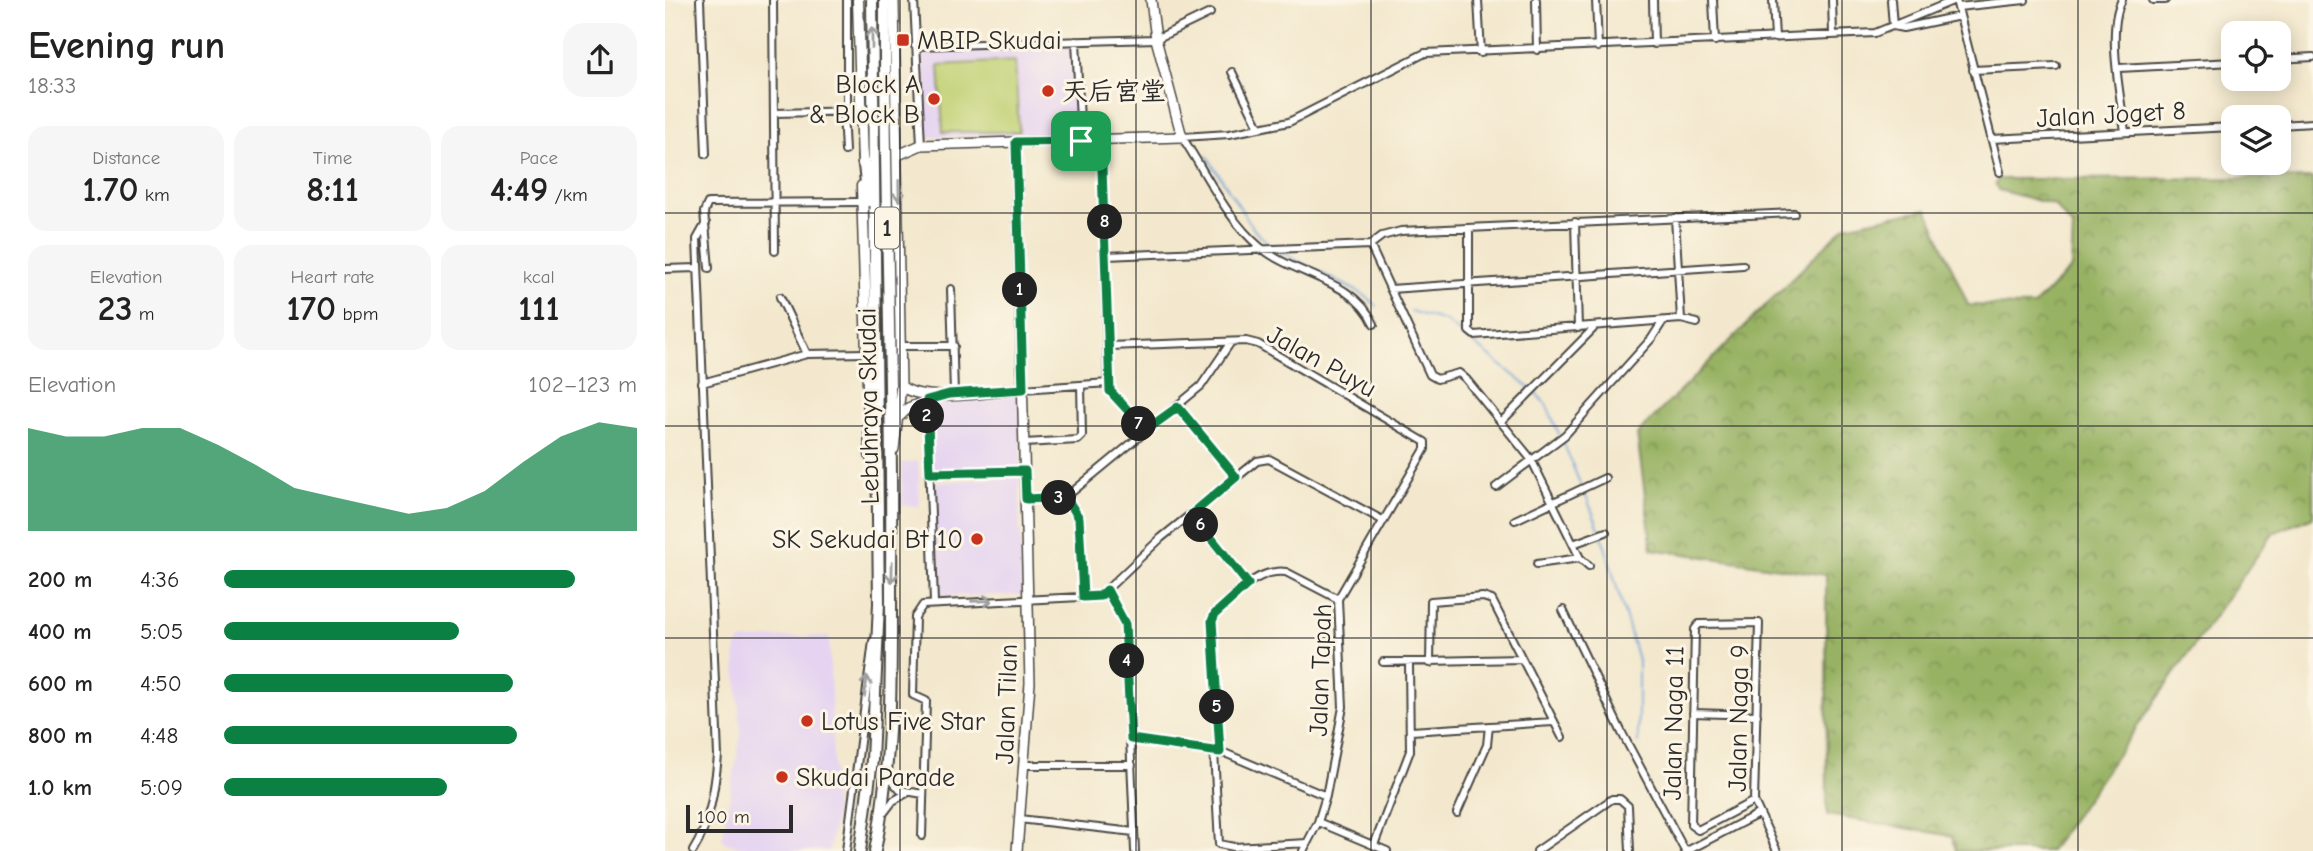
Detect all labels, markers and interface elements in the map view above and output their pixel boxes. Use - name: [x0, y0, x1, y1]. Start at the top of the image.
- map controls: [2221, 21, 2291, 175]
- button: locate: [2221, 21, 2291, 91]
- button: share: [563, 23, 637, 97]
- text: Evening run: [28, 24, 225, 68]
- one-way arrow: [865, 26, 879, 49]
- place label: MBIP Skudai: [917, 26, 1062, 56]
- marker: MBIP Skudai: [895, 32, 911, 48]
- place label: Block A & Block B: [809, 70, 920, 130]
- text: 18:33: [28, 72, 76, 99]
- place label: 天后宫堂: [1062, 77, 1166, 107]
- marker: 天后宫堂: [1040, 83, 1056, 99]
- marker: Block A & Block B: [926, 91, 942, 107]
- street label: Jalan Joget 8: [2036, 96, 2186, 134]
- button: layers: [2221, 105, 2291, 175]
- pin: [1051, 111, 1111, 171]
- icon: arrive: [1062, 122, 1100, 160]
- text: Distance: [92, 147, 160, 169]
- text: Time: [313, 147, 352, 169]
- text: Pace: [520, 147, 558, 169]
- text: 1.70: [83, 169, 138, 210]
- text: 8:11: [306, 169, 359, 210]
- text: 4:49: [490, 169, 548, 210]
- one-way arrow: [892, 179, 906, 202]
- text: km: [138, 184, 170, 206]
- text: /km: [548, 184, 588, 206]
- pin: 8: [1087, 204, 1123, 240]
- road number: 1: [875, 208, 899, 248]
- text: 8: [1100, 210, 1109, 232]
- text: Elevation: [90, 266, 163, 288]
- text: Heart rate: [291, 266, 374, 288]
- text: kcal: [523, 266, 555, 288]
- pin: 1: [1003, 272, 1037, 308]
- text: 1: [1016, 278, 1023, 300]
- text: 23: [98, 288, 132, 329]
- text: 170: [287, 288, 336, 329]
- text: 111: [518, 288, 559, 329]
- text: m: [132, 303, 155, 325]
- text: bpm: [336, 303, 378, 325]
- street label: Lebuhraya Skudai: [852, 307, 886, 505]
- street label: Jalan Puyu: [1262, 320, 1381, 404]
- text: Elevation: [28, 371, 116, 398]
- text: 102–123 m: [529, 371, 637, 398]
- pin: 2: [909, 398, 945, 434]
- text: 2: [922, 404, 931, 426]
- pin: 7: [1121, 406, 1156, 442]
- text: 7: [1134, 412, 1143, 434]
- pin: 3: [1041, 480, 1077, 516]
- text: 3: [1054, 486, 1063, 508]
- pin: 6: [1183, 508, 1219, 542]
- text: 6: [1196, 513, 1205, 535]
- place label: SK Sekudai Bt 10: [772, 525, 963, 555]
- marker: SK Sekudai Bt 10: [969, 531, 985, 547]
- one-way arrow: [885, 561, 898, 584]
- text: 200 m: [28, 566, 92, 593]
- text: 4:36: [140, 566, 179, 593]
- one-way arrow: [970, 594, 993, 608]
- street label: Jalan Tapah: [1304, 603, 1338, 737]
- text: 400 m: [28, 618, 92, 645]
- text: 5:05: [140, 618, 183, 645]
- street label: Jalan Tilan: [990, 643, 1024, 765]
- pin: 4: [1109, 644, 1145, 678]
- street label: Jalan Naga 9: [1723, 644, 1755, 792]
- street label: Jalan Naga 11: [1658, 646, 1690, 801]
- text: 4: [1122, 649, 1131, 671]
- text: 600 m: [28, 670, 93, 697]
- text: 4:50: [140, 670, 182, 697]
- one-way arrow: [860, 675, 873, 698]
- pin: 5: [1199, 690, 1235, 724]
- text: 5: [1211, 695, 1222, 717]
- place label: Lotus Five Star: [821, 707, 986, 737]
- marker: Lotus Five Star: [799, 713, 815, 729]
- text: 800 m: [28, 722, 93, 749]
- text: 4:48: [140, 722, 178, 749]
- place label: Skudai Parade: [796, 763, 955, 793]
- marker: Skudai Parade: [774, 769, 790, 785]
- text: 1.0 km: [28, 774, 92, 801]
- text: 5:09: [140, 774, 183, 801]
- scale bar: [686, 802, 793, 834]
- text: 100 m: [697, 806, 750, 828]

